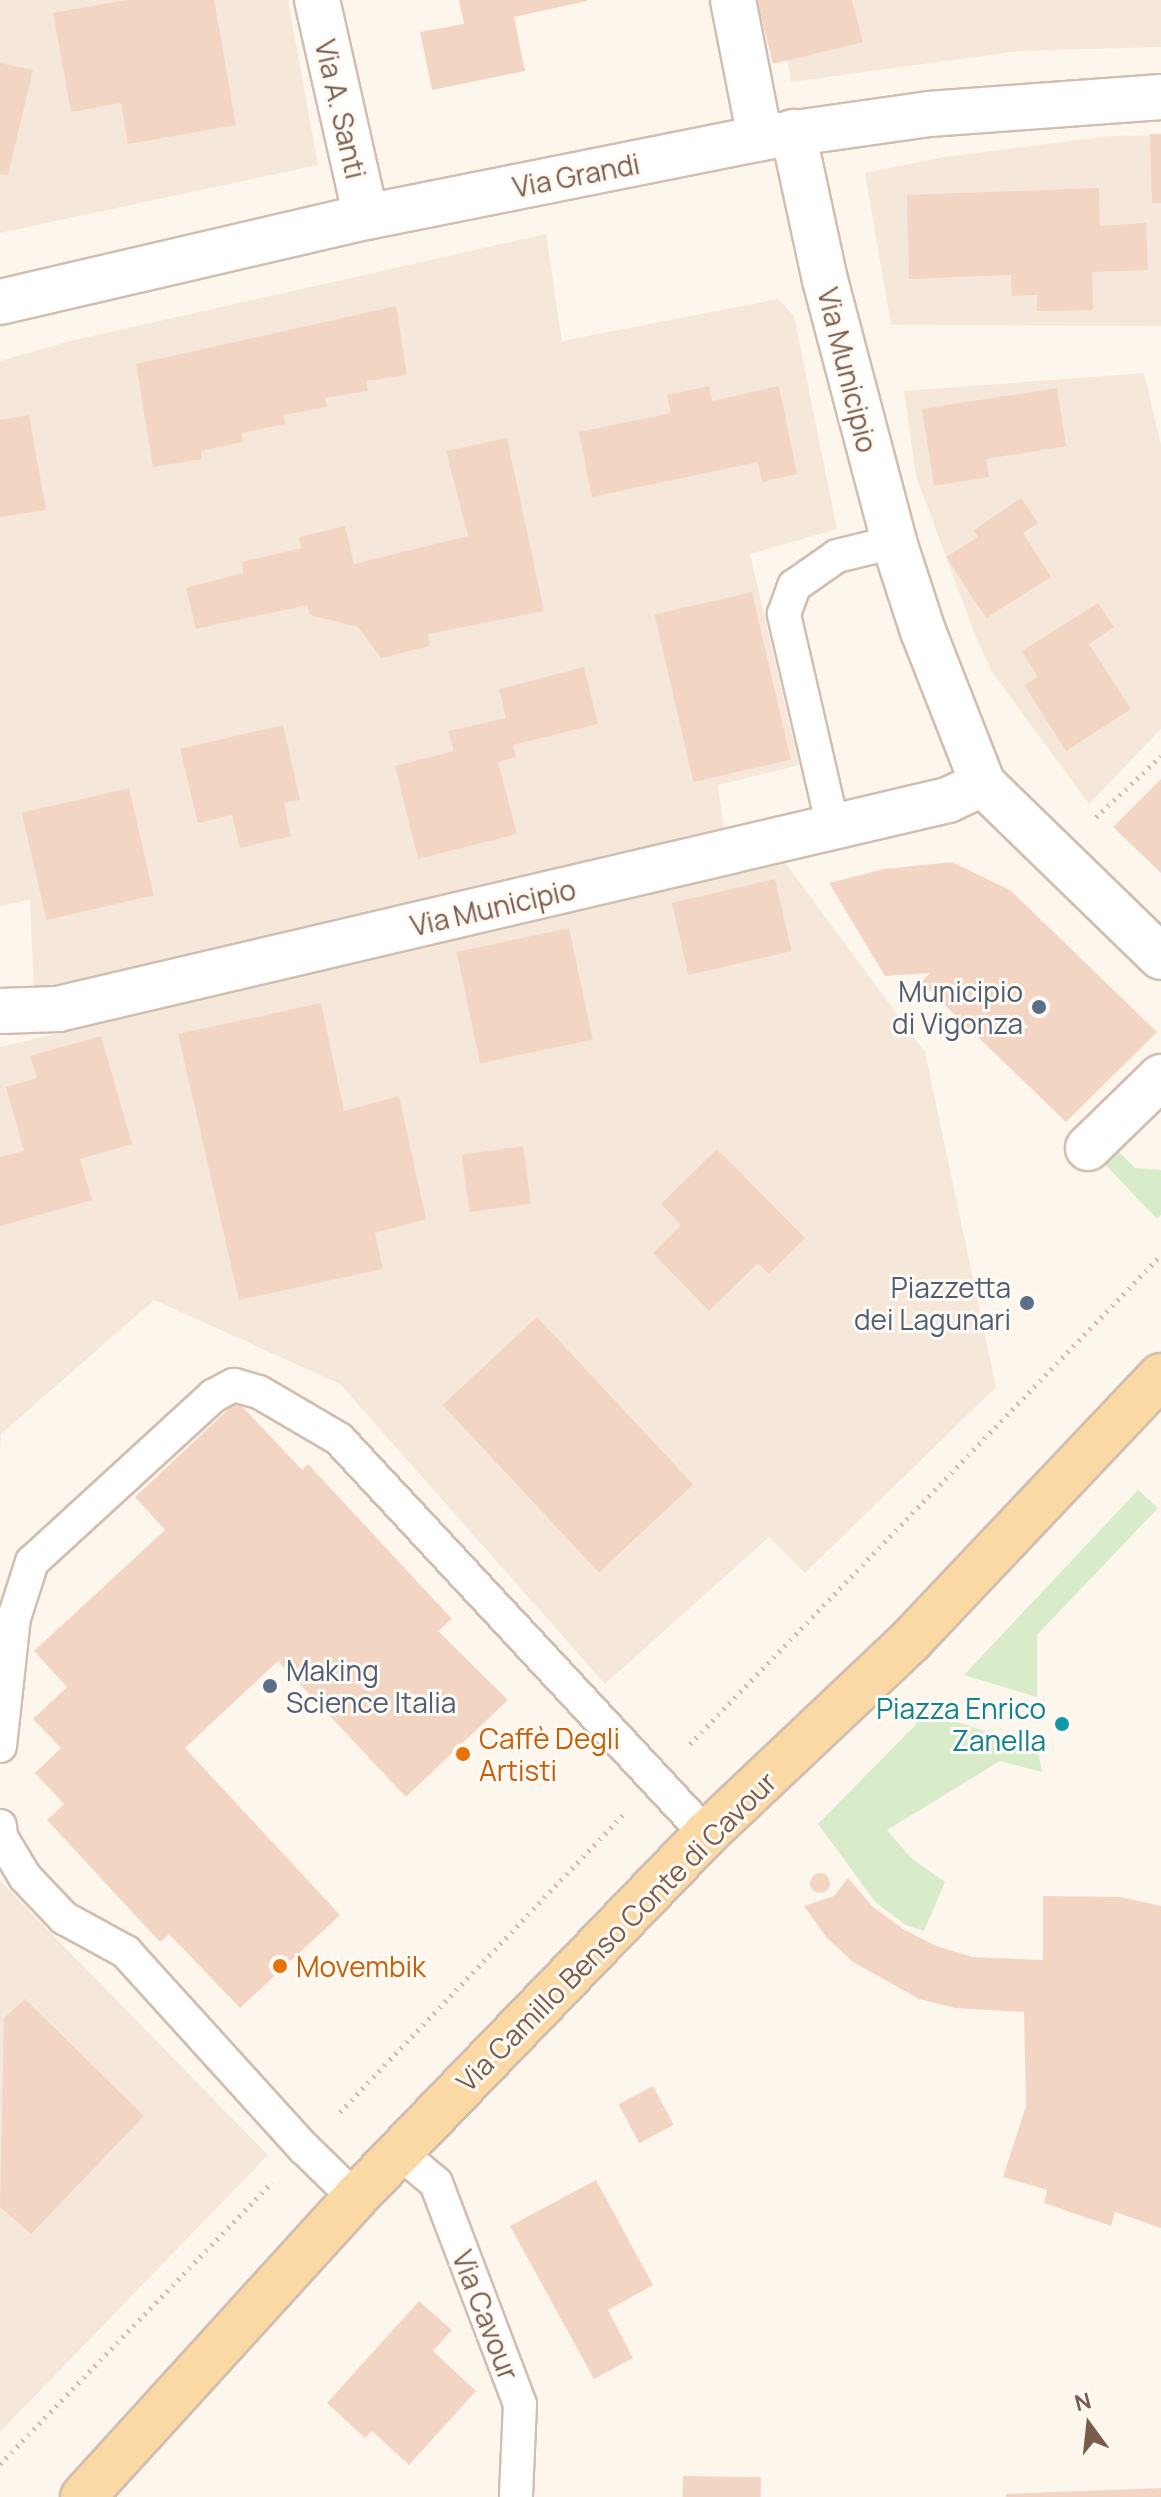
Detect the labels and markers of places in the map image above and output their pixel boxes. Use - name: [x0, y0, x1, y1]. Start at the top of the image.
- place label: Municipio di Vigonza: [892, 974, 1023, 1040]
- marker: Municipio di Vigonza: [1030, 998, 1048, 1016]
- place label: Piazzetta dei Lagunari: [854, 1270, 1011, 1336]
- marker: Piazzetta dei Lagunari: [1018, 1294, 1036, 1312]
- place label: Making Science Italia: [286, 1653, 456, 1719]
- marker: Making Science Italia: [261, 1677, 279, 1695]
- place label: Piazza Enrico Zanella: [876, 1691, 1046, 1757]
- marker: Piazza Enrico Zanella: [1053, 1715, 1071, 1733]
- place label: Caffè Degli Artisti: [479, 1721, 620, 1787]
- marker: Caffè Degli Artisti: [454, 1745, 472, 1763]
- place label: Movembik: [296, 1949, 426, 1983]
- marker: Movembik: [271, 1957, 289, 1975]

